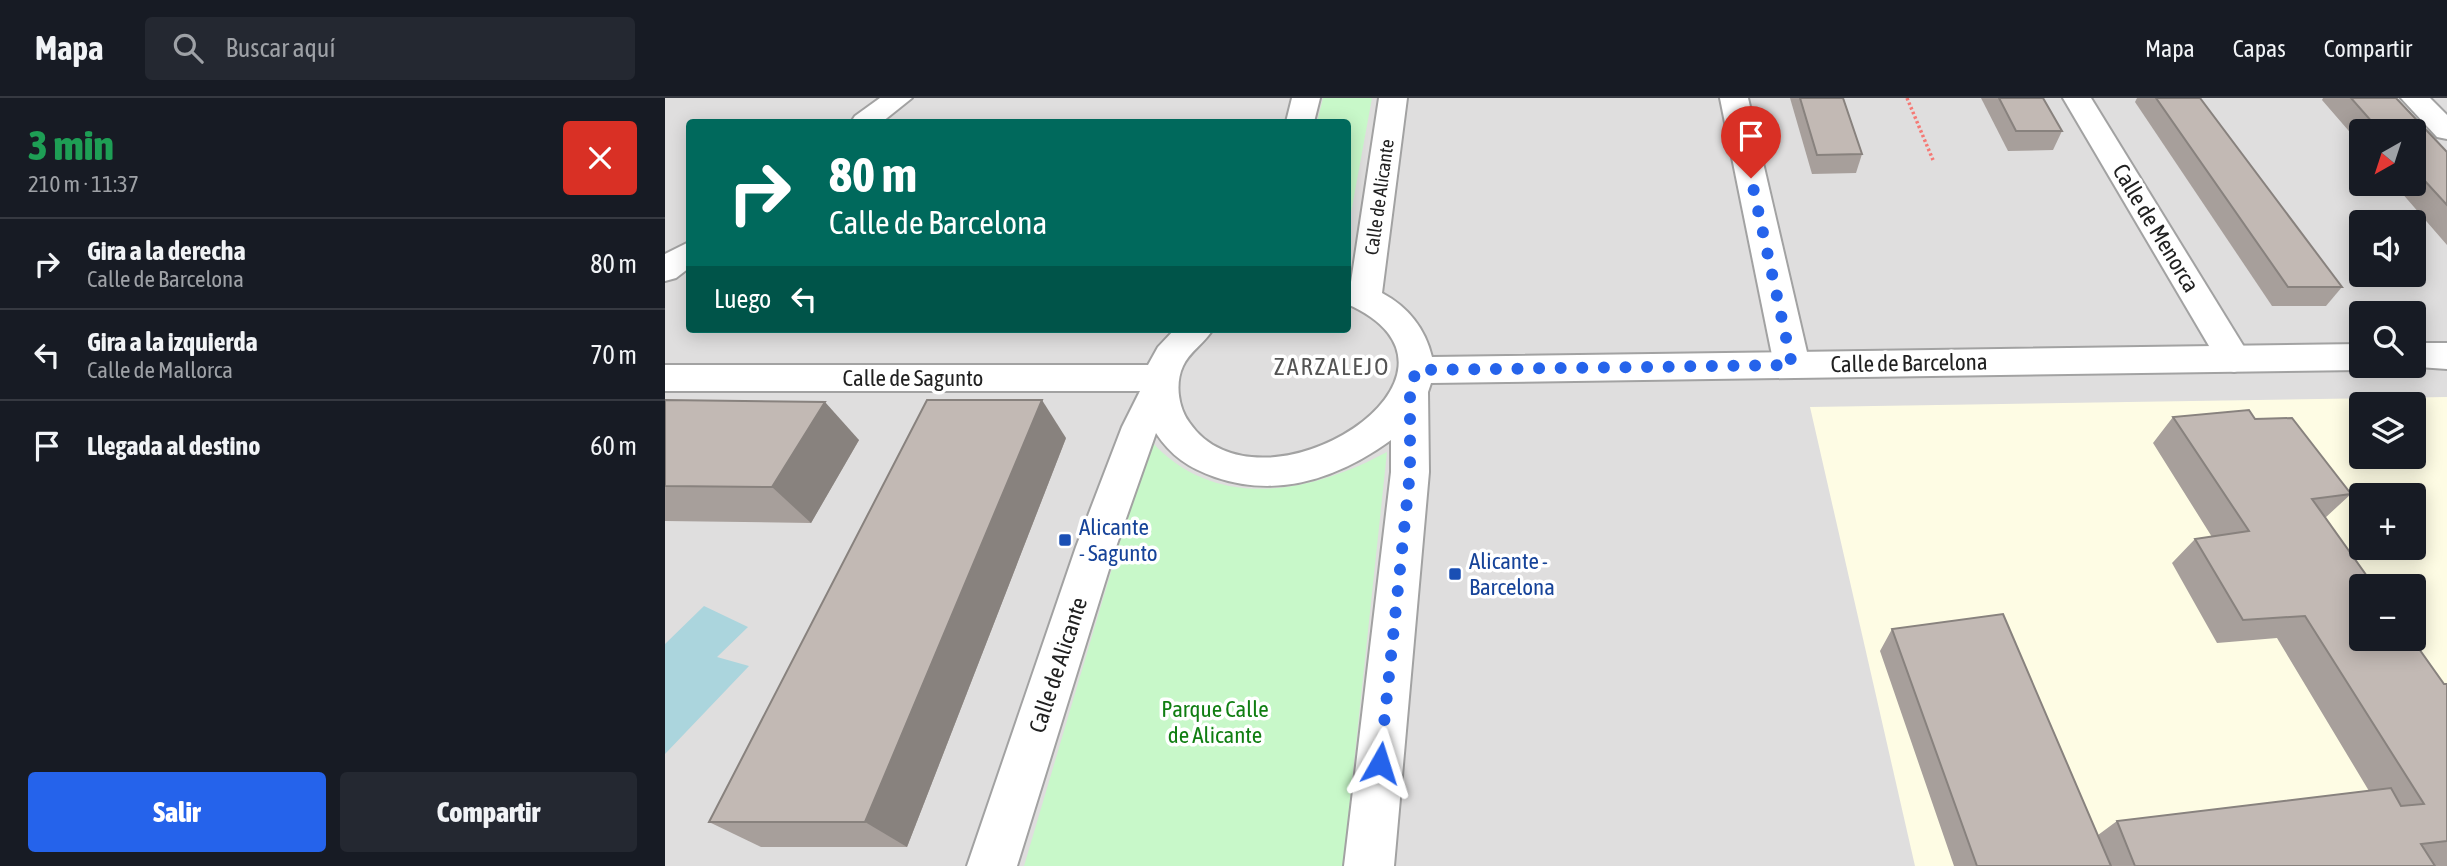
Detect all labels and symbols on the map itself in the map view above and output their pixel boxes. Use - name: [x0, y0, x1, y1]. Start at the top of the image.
- pin: [1721, 106, 1781, 178]
- north arrow: [2349, 119, 2425, 196]
- street label: Calle de Alicante: [1360, 138, 1398, 256]
- street label: Calle de Menorca: [2108, 159, 2204, 297]
- street label: Calle de Barcelona: [1830, 349, 1988, 377]
- district label: ZARZALEJO: [1274, 353, 1390, 380]
- street label: Calle de Sagunto: [843, 365, 983, 391]
- place label: Alicante - Sagunto: [1079, 514, 1158, 566]
- marker: Alicante - Sagunto: [1057, 532, 1073, 548]
- place label: Alicante - Barcelona: [1469, 548, 1555, 600]
- marker: Alicante - Barcelona: [1447, 566, 1463, 582]
- street label: Calle de Alicante: [1024, 594, 1092, 736]
- park label: Parque Calle de Alicante: [1161, 696, 1269, 748]
- position arrow: [1343, 726, 1417, 800]

